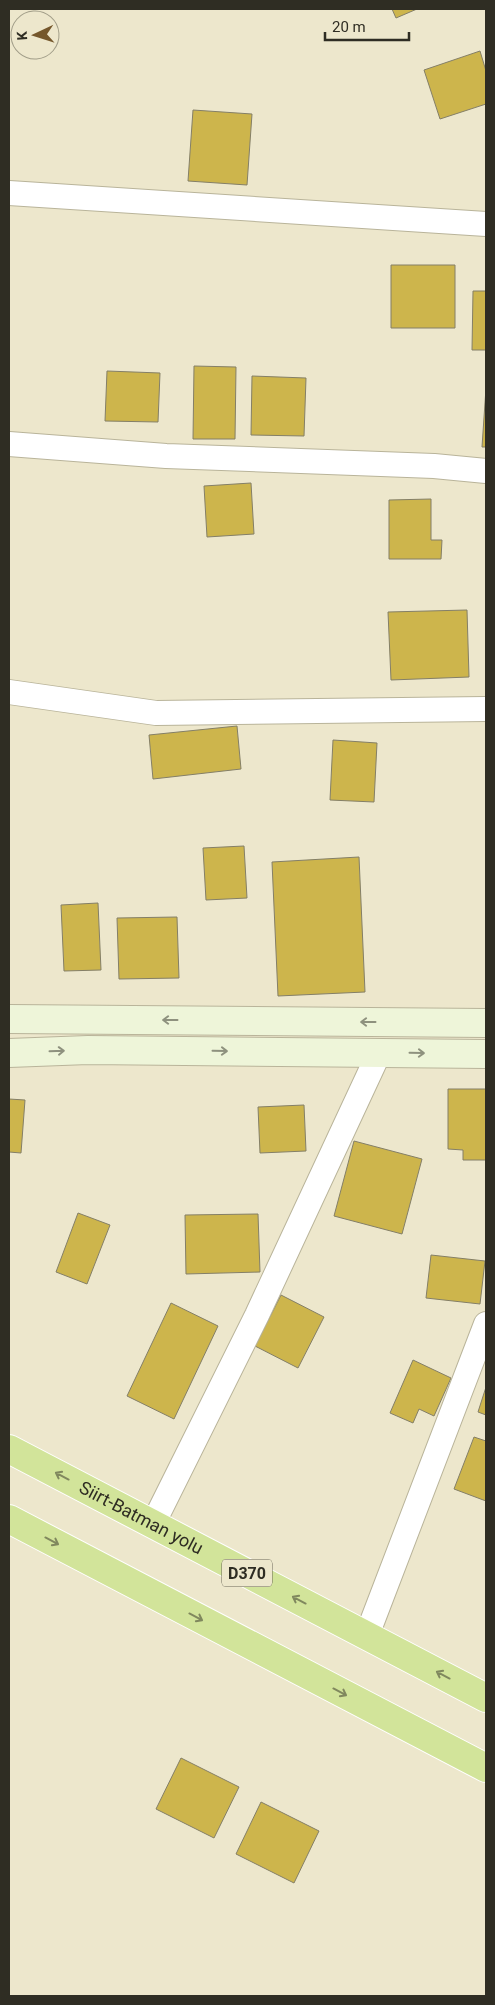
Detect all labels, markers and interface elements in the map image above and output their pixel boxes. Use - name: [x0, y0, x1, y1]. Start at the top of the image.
- north arrow: [10, 10, 60, 60]
- scale bar: [325, 10, 409, 42]
- text: 20 m: [332, 18, 366, 36]
- text: K: [14, 31, 30, 41]
- one-way arrow: [162, 1016, 178, 1025]
- one-way arrow: [360, 1017, 376, 1027]
- one-way arrow: [49, 1046, 65, 1056]
- one-way arrow: [212, 1046, 228, 1056]
- one-way arrow: [409, 1048, 425, 1058]
- one-way arrow: [54, 1471, 69, 1481]
- street label: Siirt-Batman yolu: [76, 1477, 207, 1558]
- one-way arrow: [44, 1537, 59, 1546]
- road number: D370: [222, 1560, 272, 1586]
- one-way arrow: [292, 1595, 307, 1604]
- one-way arrow: [188, 1613, 203, 1622]
- one-way arrow: [436, 1670, 451, 1679]
- one-way arrow: [332, 1688, 347, 1697]

